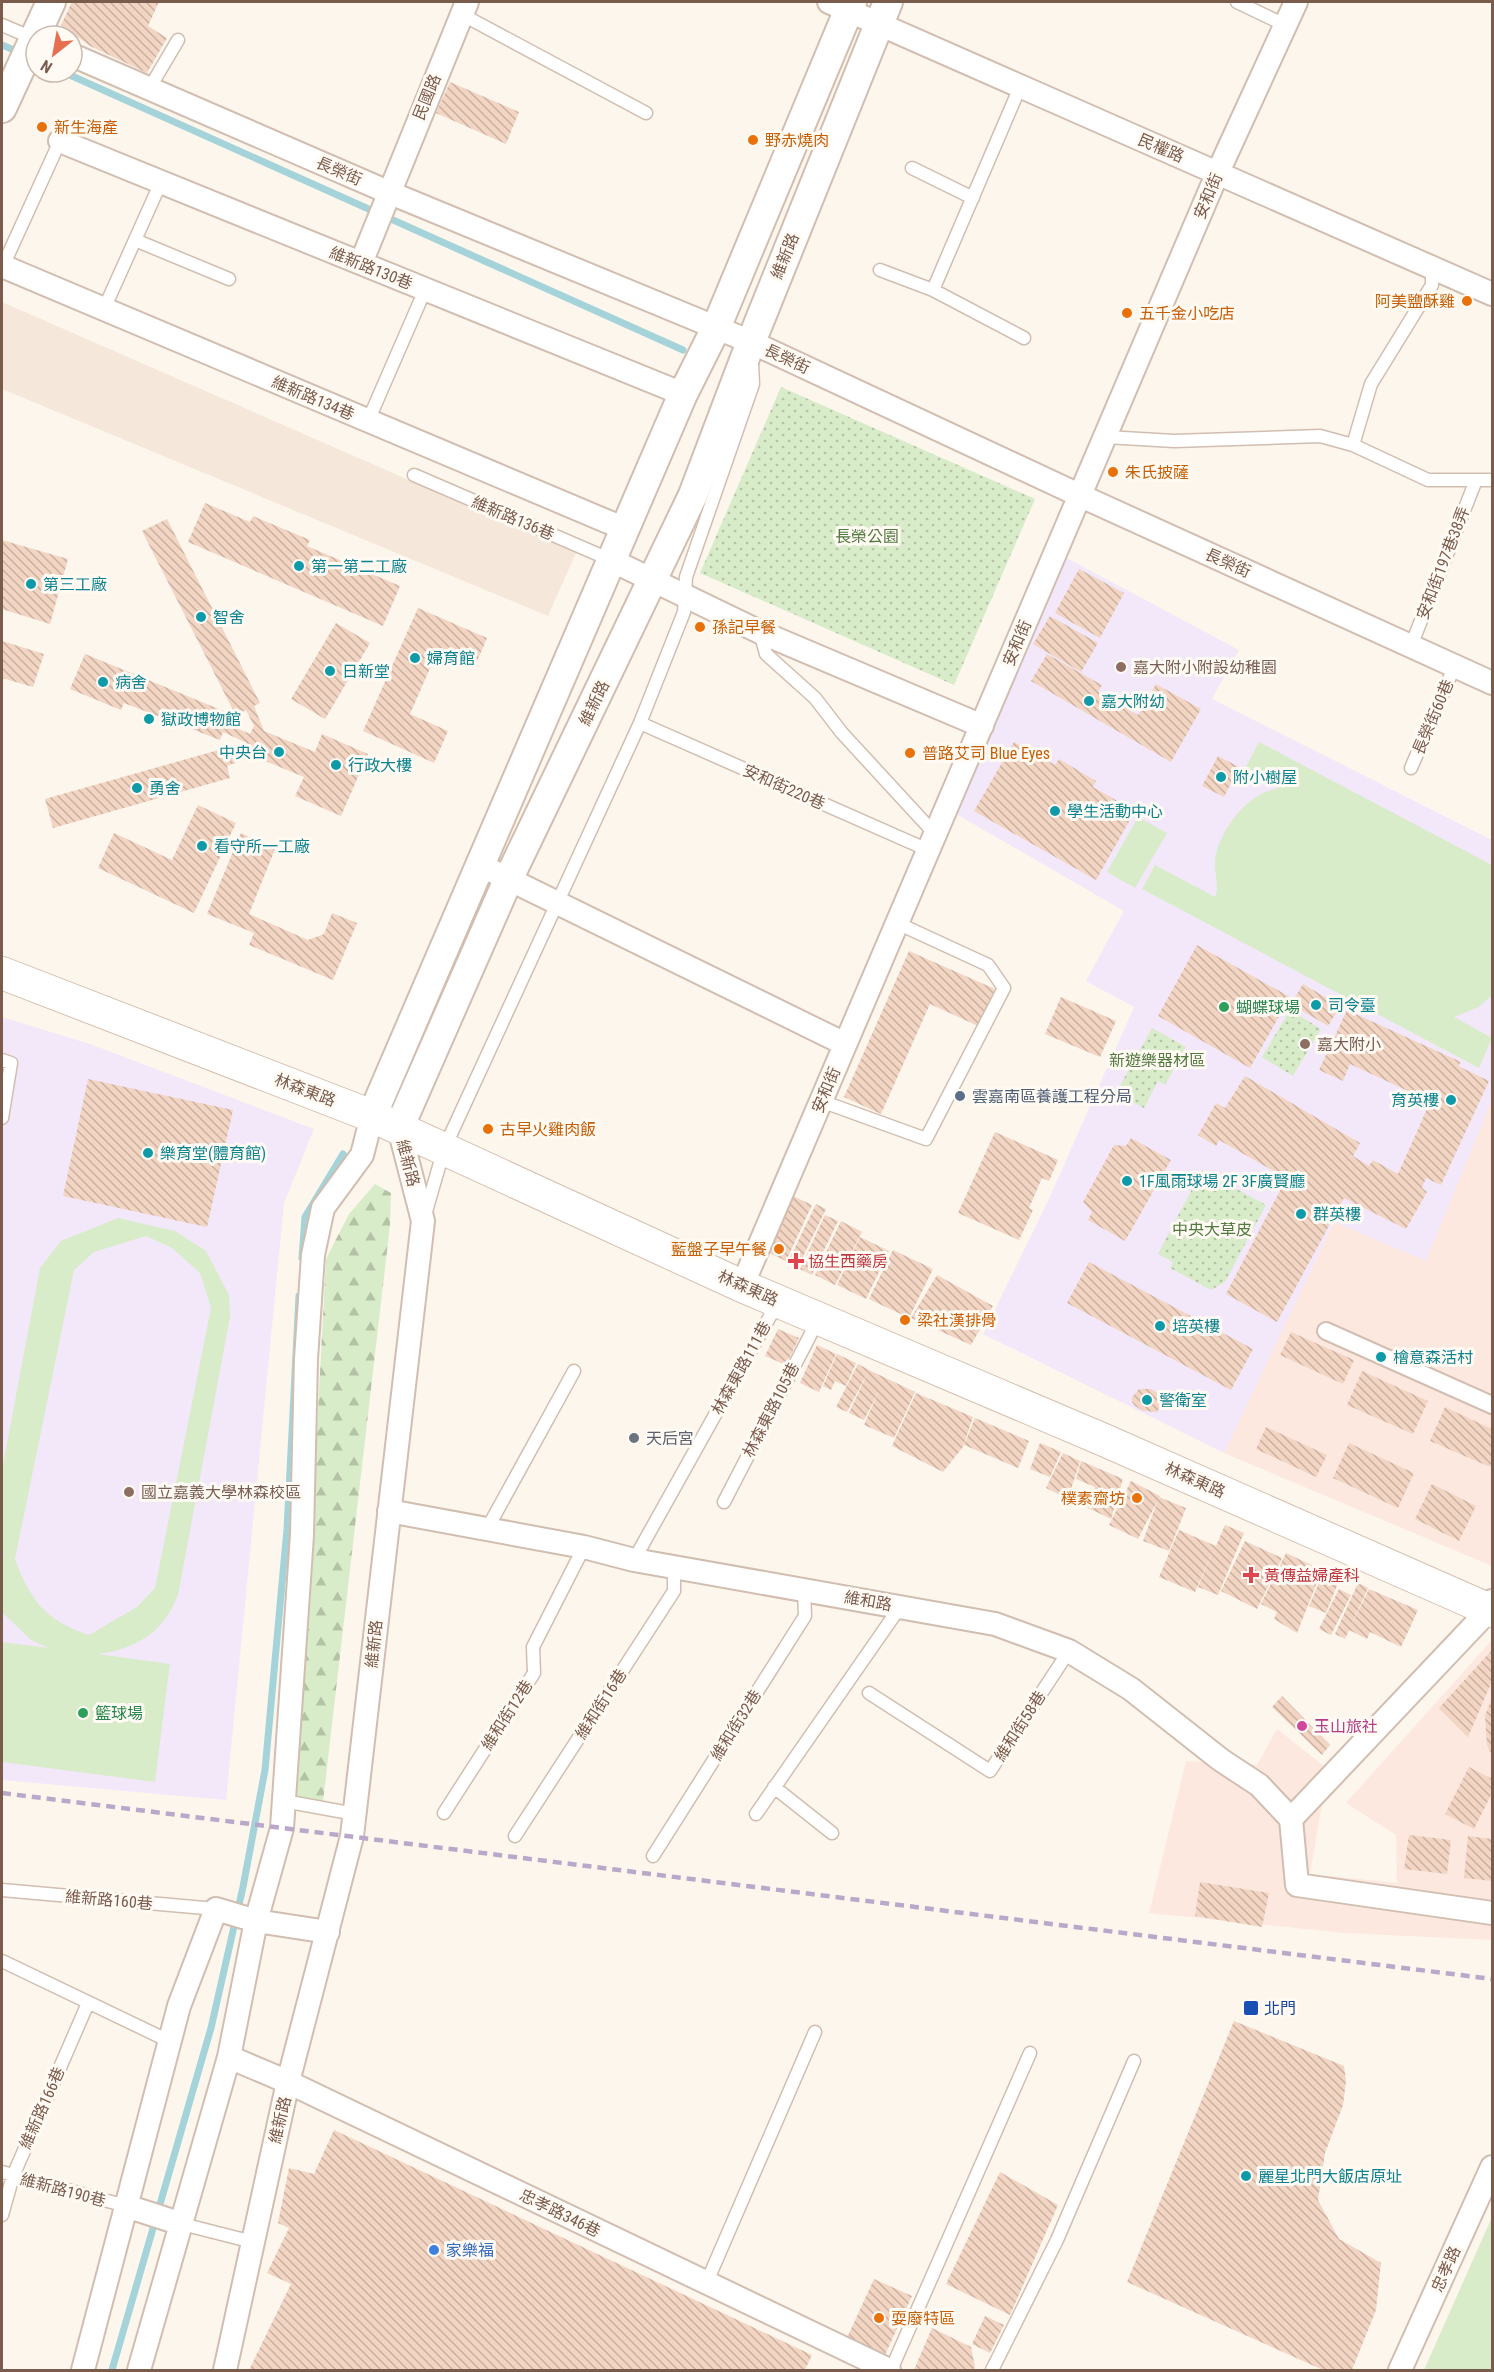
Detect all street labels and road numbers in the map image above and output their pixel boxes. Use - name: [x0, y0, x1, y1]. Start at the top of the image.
- street label: 民國路: [409, 71, 445, 123]
- street label: 民權路: [1135, 130, 1187, 166]
- street label: 長榮街: [313, 153, 365, 189]
- street label: 安和街: [1190, 170, 1226, 222]
- street label: 維新路: [767, 230, 803, 282]
- street label: 維新路130巷: [327, 243, 415, 293]
- street label: 長榮街: [761, 340, 813, 378]
- street label: 維新路134巷: [269, 372, 357, 424]
- street label: 維新路136巷: [469, 492, 557, 544]
- street label: 安和街197巷38弄: [1413, 504, 1473, 622]
- street label: 長榮街: [1202, 545, 1254, 581]
- street label: 安和街: [999, 617, 1035, 669]
- street label: 維新路: [575, 677, 613, 729]
- street label: 長榮街60巷: [1409, 677, 1457, 757]
- street label: 安和街220巷: [740, 760, 828, 814]
- street label: 安和街: [808, 1064, 844, 1116]
- street label: 林森東路: [272, 1070, 338, 1110]
- street label: 維新路: [393, 1137, 423, 1189]
- street label: 林森東路: [715, 1266, 781, 1310]
- street label: 林森東路111巷: [708, 1318, 774, 1418]
- street label: 林森東路105巷: [739, 1359, 803, 1461]
- street label: 林森東路: [1162, 1458, 1228, 1502]
- street label: 維和路: [843, 1587, 893, 1615]
- street label: 維新路: [362, 1619, 386, 1669]
- street label: 維和街16巷: [571, 1665, 631, 1743]
- street label: 維和街12巷: [477, 1676, 537, 1754]
- street label: 維和街32巷: [707, 1686, 765, 1764]
- street label: 維和街58巷: [990, 1687, 1050, 1765]
- street label: 維新路160巷: [64, 1887, 154, 1913]
- street label: 維新路166巷: [15, 2064, 69, 2152]
- street label: 維新路: [265, 2094, 295, 2146]
- street label: 維新路190巷: [18, 2169, 108, 2211]
- street label: 忠孝路346巷: [516, 2185, 604, 2241]
- street label: 忠孝路: [1428, 2243, 1464, 2295]

